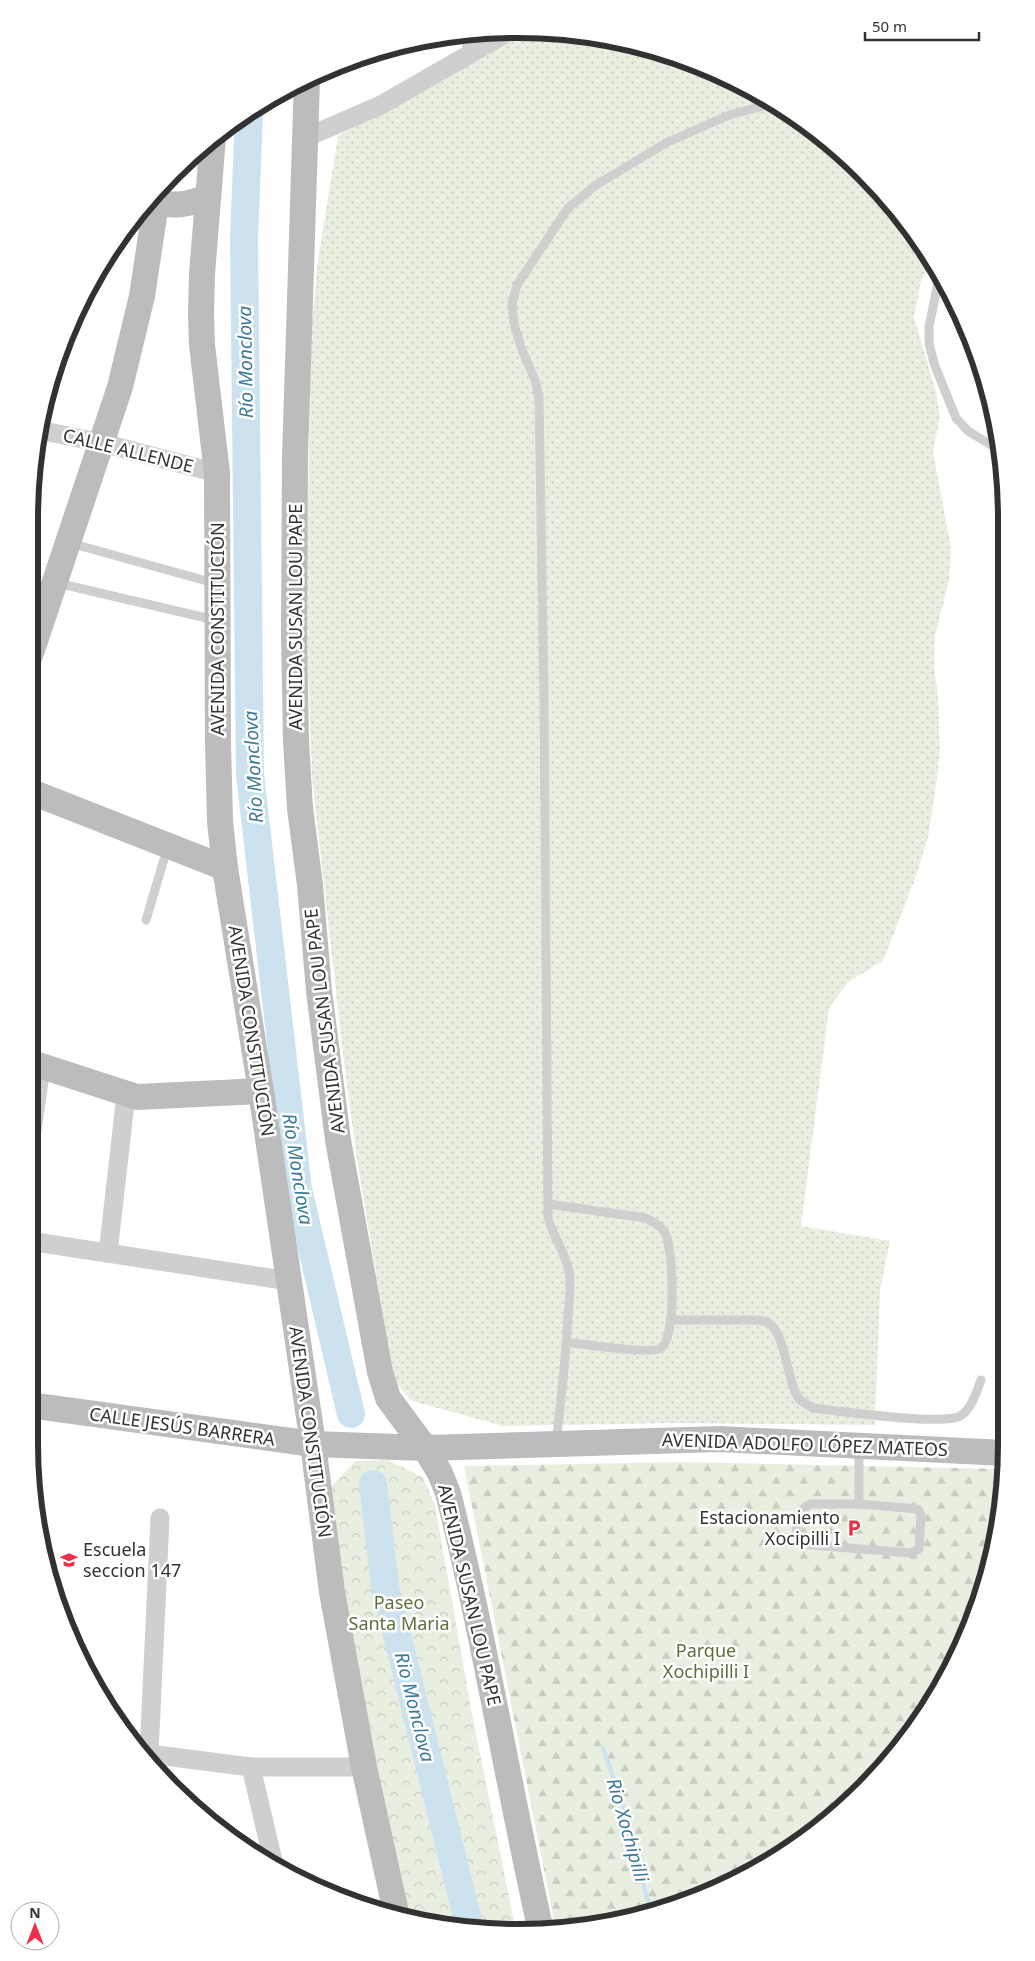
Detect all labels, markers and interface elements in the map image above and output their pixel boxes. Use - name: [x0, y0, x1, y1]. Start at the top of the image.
- scale bar: [865, 10, 979, 42]
- text: 50 m: [872, 16, 907, 36]
- water label: Río Monclova: [231, 305, 259, 419]
- street label: CALLE ALLENDE: [61, 422, 196, 478]
- street label: AVENIDA SUSAN LOU PAPE: [283, 504, 307, 730]
- street label: AVENIDA CONSTITUCIÓN: [205, 522, 229, 736]
- water label: Río Monclova: [237, 710, 269, 824]
- street label: AVENIDA SUSAN LOU PAPE: [298, 907, 350, 1135]
- street label: AVENIDA CONSTITUCIÓN: [223, 924, 281, 1138]
- water label: Río Monclova: [276, 1111, 320, 1227]
- street label: AVENIDA CONSTITUCIÓN: [284, 1324, 338, 1539]
- street label: CALLE JESÚS BARRERA: [88, 1401, 277, 1451]
- street label: AVENIDA ADOLFO LÓPEZ MATEOS: [662, 1427, 949, 1461]
- street label: AVENIDA SUSAN LOU PAPE: [433, 1482, 507, 1708]
- place label: Estacionamiento Xocipilli I: [699, 1505, 840, 1550]
- parking icon: Estacionamiento Xocipilli I: [844, 1518, 864, 1538]
- place label: Escuela seccion 147: [83, 1537, 181, 1582]
- school or university icon: Escuela seccion 147: [59, 1550, 79, 1570]
- park label: Paseo Santa Maria: [349, 1590, 449, 1635]
- park label: Parque Xochipilli I: [663, 1638, 749, 1683]
- water label: Rio Monclova: [389, 1649, 441, 1765]
- water label: Rio Xochipilli: [601, 1775, 656, 1886]
- north arrow: [10, 1901, 60, 1951]
- text: N: [29, 1903, 41, 1922]

